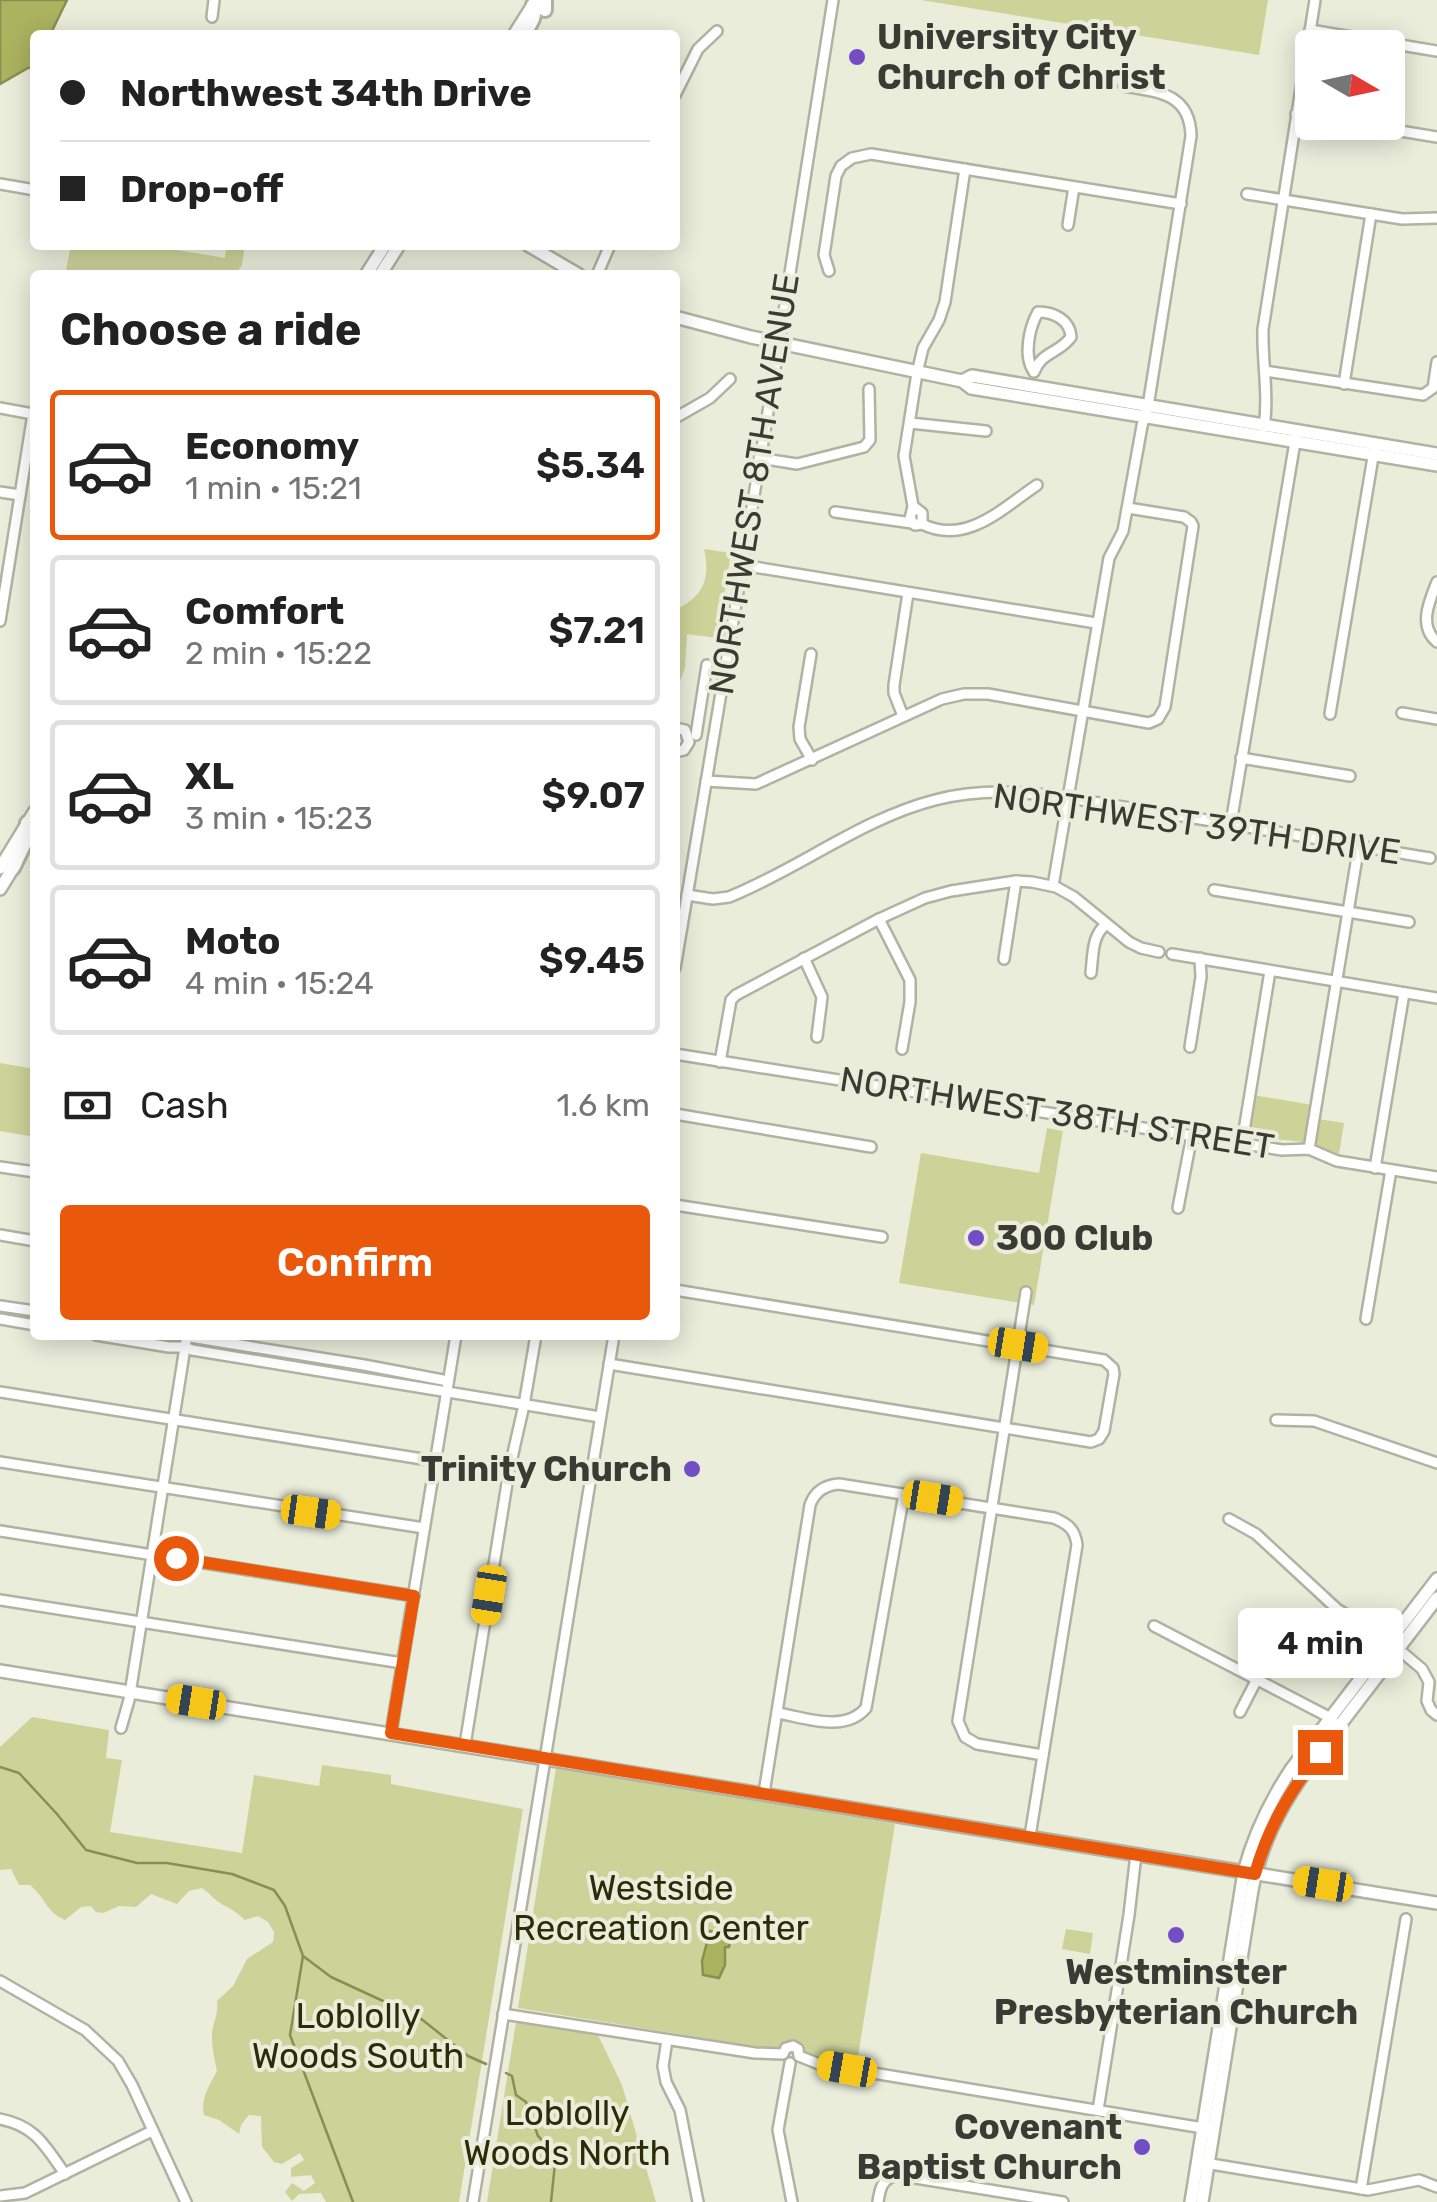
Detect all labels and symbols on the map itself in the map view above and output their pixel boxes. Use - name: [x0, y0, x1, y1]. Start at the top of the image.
- place label: University City Church of Christ: [877, 16, 1166, 98]
- north arrow: [1295, 30, 1405, 140]
- marker: University City Church of Christ: [846, 46, 868, 68]
- street label: NORTHWEST 8TH AVENUE: [700, 270, 808, 698]
- street label: NORTHWEST 39TH DRIVE: [991, 775, 1403, 873]
- street label: NORTHWEST 38TH STREET: [837, 1058, 1277, 1168]
- place label: 300 Club: [996, 1217, 1153, 1259]
- marker: 300 Club: [965, 1227, 987, 1249]
- car: [986, 1325, 1050, 1365]
- place label: Trinity Church: [421, 1448, 672, 1490]
- marker: Trinity Church: [681, 1458, 703, 1480]
- car: [901, 1478, 965, 1518]
- car: [279, 1493, 343, 1531]
- route start: [154, 1536, 199, 1581]
- car: [469, 1563, 509, 1627]
- callout: 4 min: [1238, 1607, 1402, 1677]
- car: [164, 1682, 228, 1722]
- route end: [1298, 1730, 1343, 1775]
- car: [1291, 1864, 1355, 1904]
- park label: Westside Recreation Center: [513, 1867, 809, 1949]
- marker: Westminster Presbyterian Church: [1165, 1924, 1187, 1946]
- place label: Westminster Presbyterian Church: [994, 1951, 1358, 2033]
- park label: Loblolly Woods South: [252, 1995, 464, 2077]
- car: [815, 2049, 879, 2089]
- park label: Loblolly Woods North: [463, 2092, 671, 2174]
- place label: Covenant Baptist Church: [856, 2106, 1122, 2188]
- marker: Covenant Baptist Church: [1131, 2136, 1153, 2158]

